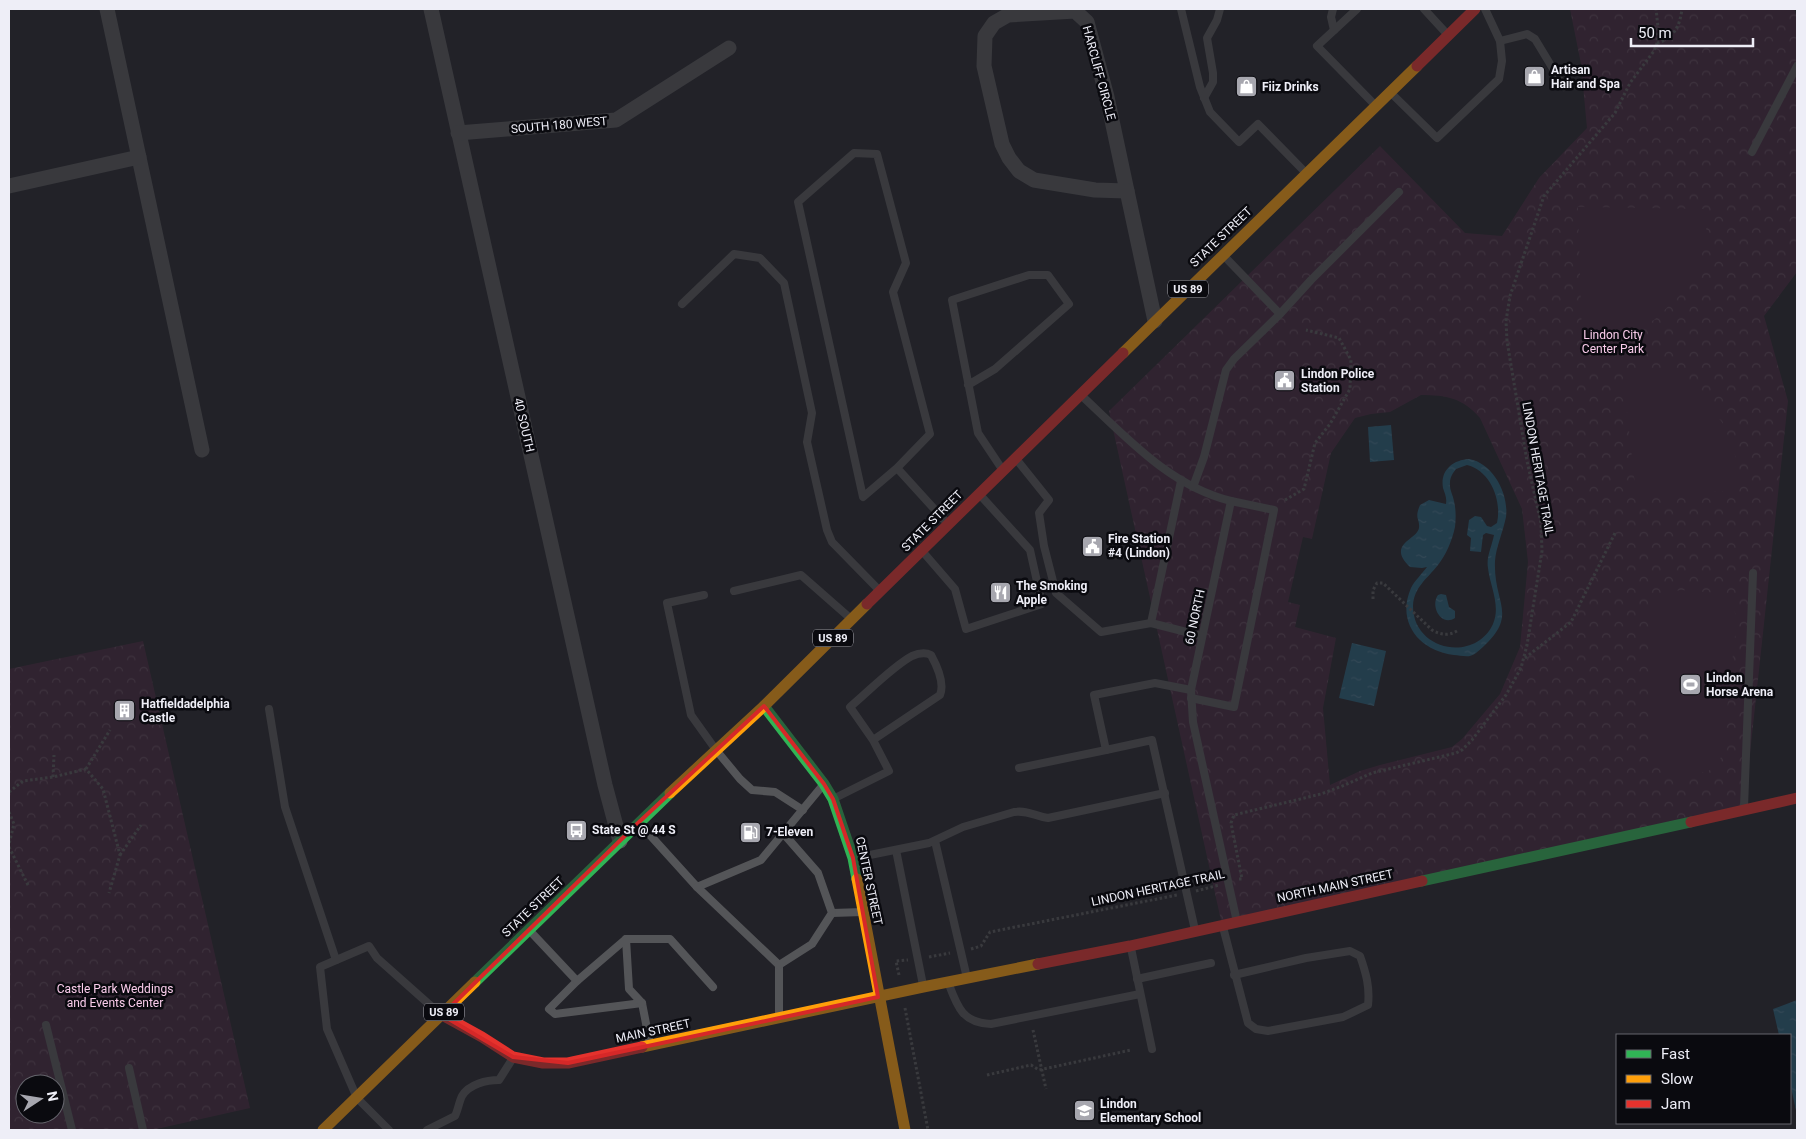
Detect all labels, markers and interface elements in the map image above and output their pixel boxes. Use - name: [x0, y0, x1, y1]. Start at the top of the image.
- scale bar: [1631, 15, 1754, 47]
- street label: HARCLIFF CIRCLE: [1080, 24, 1118, 122]
- text: 50 m: [1638, 24, 1672, 42]
- place label: Artisan Hair and Spa: [1551, 63, 1620, 91]
- shop icon: Artisan Hair and Spa: [1523, 65, 1547, 89]
- shop icon: Fiiz Drinks: [1234, 75, 1258, 99]
- place label: Fiiz Drinks: [1262, 80, 1319, 94]
- street label: SOUTH 180 WEST: [510, 114, 608, 136]
- street label: STATE STREET: [1187, 204, 1255, 270]
- road number: US 89: [1168, 280, 1208, 298]
- park label: Lindon City Center Park: [1582, 328, 1645, 356]
- place label: Lindon Police Station: [1301, 367, 1375, 395]
- public building icon: Lindon Police Station: [1273, 369, 1297, 393]
- street label: 40 SOUTH: [511, 396, 537, 454]
- street label: LINDON HERITAGE TRAIL: [1519, 401, 1557, 538]
- street label: STATE STREET: [899, 488, 965, 554]
- place label: Fire Station #4 (Lindon): [1108, 532, 1170, 560]
- public building icon: Fire Station #4 (Lindon): [1080, 534, 1104, 558]
- place label: The Smoking Apple: [1016, 579, 1087, 607]
- restaurant icon: The Smoking Apple: [988, 581, 1012, 605]
- street label: 60 NORTH: [1182, 588, 1208, 646]
- road number: US 89: [813, 630, 853, 646]
- place label: Lindon Horse Arena: [1706, 671, 1774, 699]
- sports icon: Lindon Horse Arena: [1678, 673, 1702, 697]
- place label: Hatfieldadelphia Castle: [141, 697, 230, 725]
- building icon: Hatfieldadelphia Castle: [113, 699, 137, 723]
- bus stop icon: State St @ 44 S: [564, 818, 588, 842]
- fuel station icon: 7-Eleven: [738, 820, 762, 844]
- place label: State St @ 44 S: [592, 823, 676, 837]
- place label: 7-Eleven: [766, 825, 813, 839]
- street label: CENTER STREET: [853, 836, 885, 926]
- street label: LINDON HERITAGE TRAIL: [1090, 867, 1227, 909]
- street label: NORTH MAIN STREET: [1276, 867, 1394, 905]
- street label: STATE STREET: [499, 874, 567, 940]
- park label: Castle Park Weddings and Events Center: [57, 982, 173, 1010]
- road number: US 89: [424, 1004, 464, 1020]
- street label: MAIN STREET: [614, 1016, 692, 1046]
- legend: [1616, 1034, 1791, 1124]
- text: Fast: [1661, 1045, 1690, 1063]
- text: Slow: [1661, 1070, 1693, 1088]
- north arrow: [15, 1074, 65, 1124]
- text: N: [44, 1090, 62, 1103]
- text: Jam: [1661, 1095, 1691, 1113]
- place label: Lindon Elementary School: [1100, 1097, 1201, 1125]
- school or university icon: Lindon Elementary School: [1072, 1099, 1096, 1123]

